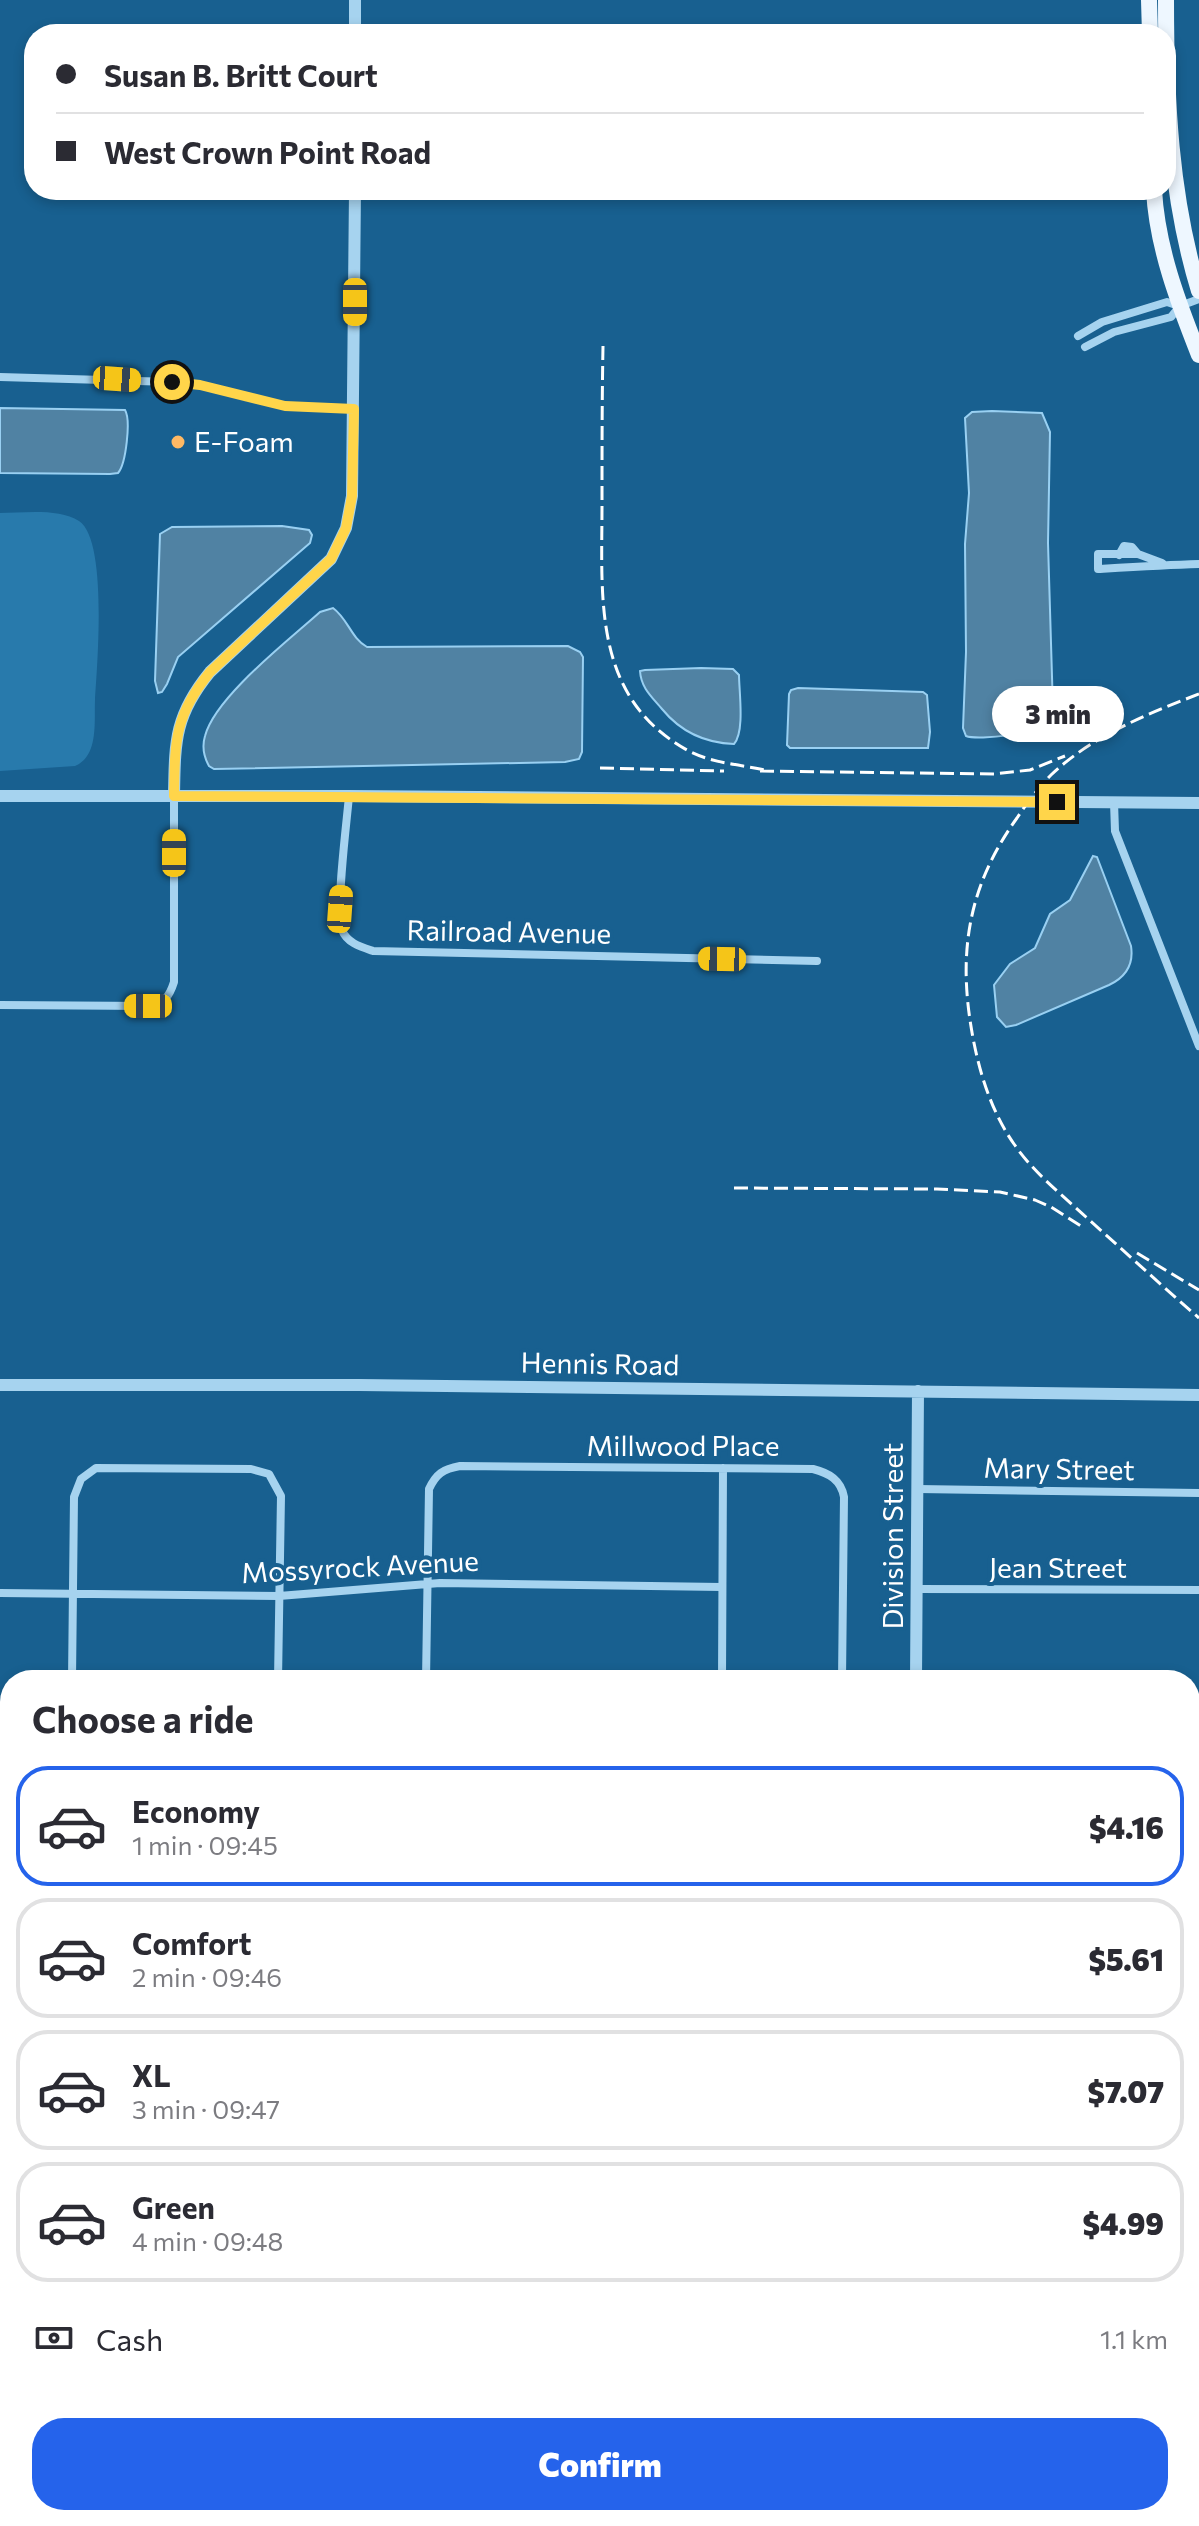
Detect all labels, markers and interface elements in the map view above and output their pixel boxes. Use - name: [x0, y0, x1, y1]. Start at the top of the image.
- text: Susan B. Britt Court: [104, 56, 378, 93]
- text: West Crown Point Road: [104, 133, 431, 170]
- car: [343, 278, 367, 326]
- route start: [154, 364, 190, 400]
- car: [92, 365, 142, 393]
- place label: E-Foam: [194, 424, 294, 458]
- marker: E-Foam: [169, 433, 187, 451]
- callout: 3 min: [991, 686, 1123, 742]
- text: 3 min: [1025, 698, 1091, 729]
- route end: [1039, 784, 1075, 820]
- car: [162, 829, 186, 877]
- car: [326, 884, 354, 934]
- street label: Railroad Avenue: [406, 912, 612, 950]
- car: [698, 947, 746, 971]
- car: [124, 994, 172, 1018]
- street label: Hennis Road: [520, 1345, 680, 1381]
- street label: Millwood Place: [586, 1428, 780, 1462]
- street label: Division Street: [875, 1443, 909, 1629]
- street label: Mary Street: [983, 1450, 1135, 1486]
- street label: Mossyrock Avenue: [240, 1543, 480, 1589]
- street label: Jean Street: [989, 1550, 1127, 1584]
- text: Choose a ride: [32, 1696, 253, 1740]
- icon: car: [36, 1790, 108, 1862]
- text: Economy: [132, 1792, 260, 1829]
- text: $4.16: [1089, 1808, 1164, 1845]
- text: 1 min · 09:45: [132, 1829, 278, 1860]
- icon: car: [36, 1922, 108, 1994]
- text: Comfort: [132, 1924, 251, 1961]
- text: $5.61: [1089, 1940, 1164, 1977]
- text: 2 min · 09:46: [132, 1961, 282, 1992]
- icon: car: [36, 2054, 108, 2126]
- text: XL: [132, 2056, 171, 2093]
- text: $7.07: [1088, 2072, 1164, 2109]
- text: 3 min · 09:47: [132, 2093, 280, 2124]
- icon: car: [36, 2186, 108, 2258]
- text: Green: [132, 2188, 215, 2225]
- text: $4.99: [1083, 2204, 1164, 2241]
- text: 4 min · 09:48: [132, 2225, 283, 2256]
- icon: cash: [32, 2316, 76, 2360]
- text: Cash: [96, 2320, 163, 2357]
- text: 1.1 km: [1100, 2323, 1168, 2354]
- button: Confirm: [32, 2418, 1168, 2510]

